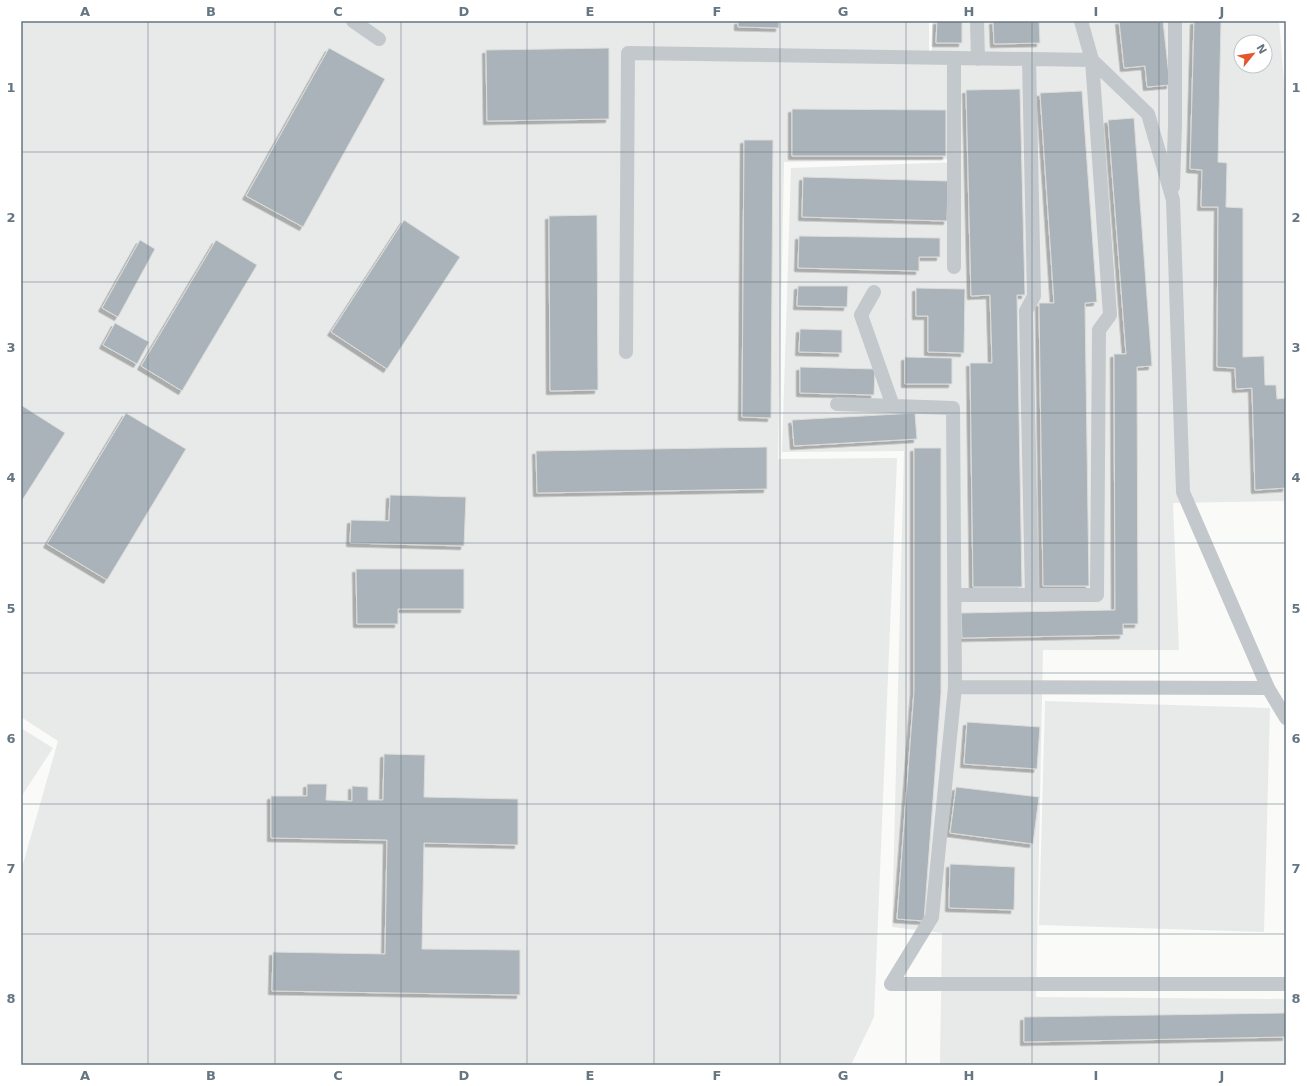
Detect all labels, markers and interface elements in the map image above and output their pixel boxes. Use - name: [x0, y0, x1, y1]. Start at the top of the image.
- text: A: [80, 4, 90, 19]
- text: B: [206, 4, 216, 19]
- text: C: [333, 4, 343, 19]
- text: D: [459, 4, 470, 19]
- text: E: [586, 4, 594, 19]
- text: F: [713, 4, 721, 19]
- text: G: [838, 4, 848, 19]
- text: H: [964, 4, 974, 19]
- text: I: [1094, 4, 1098, 19]
- text: J: [1219, 4, 1224, 19]
- north arrow: [1233, 34, 1273, 74]
- text: N: [1253, 42, 1269, 56]
- text: 1: [6, 80, 16, 95]
- text: 1: [1291, 80, 1301, 95]
- text: 2: [6, 210, 16, 225]
- text: 2: [1291, 210, 1301, 225]
- text: 3: [6, 340, 16, 355]
- text: 3: [1291, 340, 1301, 355]
- text: 4: [6, 470, 16, 485]
- text: 4: [1291, 470, 1301, 485]
- text: 5: [6, 601, 16, 616]
- text: 5: [1291, 601, 1301, 616]
- text: 6: [6, 731, 16, 746]
- text: 6: [1291, 731, 1301, 746]
- text: 7: [6, 861, 16, 876]
- text: 7: [1291, 861, 1301, 876]
- text: 8: [6, 991, 16, 1006]
- text: 8: [1291, 991, 1301, 1006]
- text: A: [80, 1068, 90, 1083]
- text: B: [206, 1068, 216, 1083]
- text: C: [333, 1068, 343, 1083]
- text: D: [459, 1068, 470, 1083]
- text: E: [586, 1068, 594, 1083]
- text: F: [713, 1068, 721, 1083]
- text: G: [838, 1068, 848, 1083]
- text: H: [964, 1068, 974, 1083]
- text: I: [1094, 1068, 1098, 1083]
- text: J: [1219, 1068, 1224, 1083]

